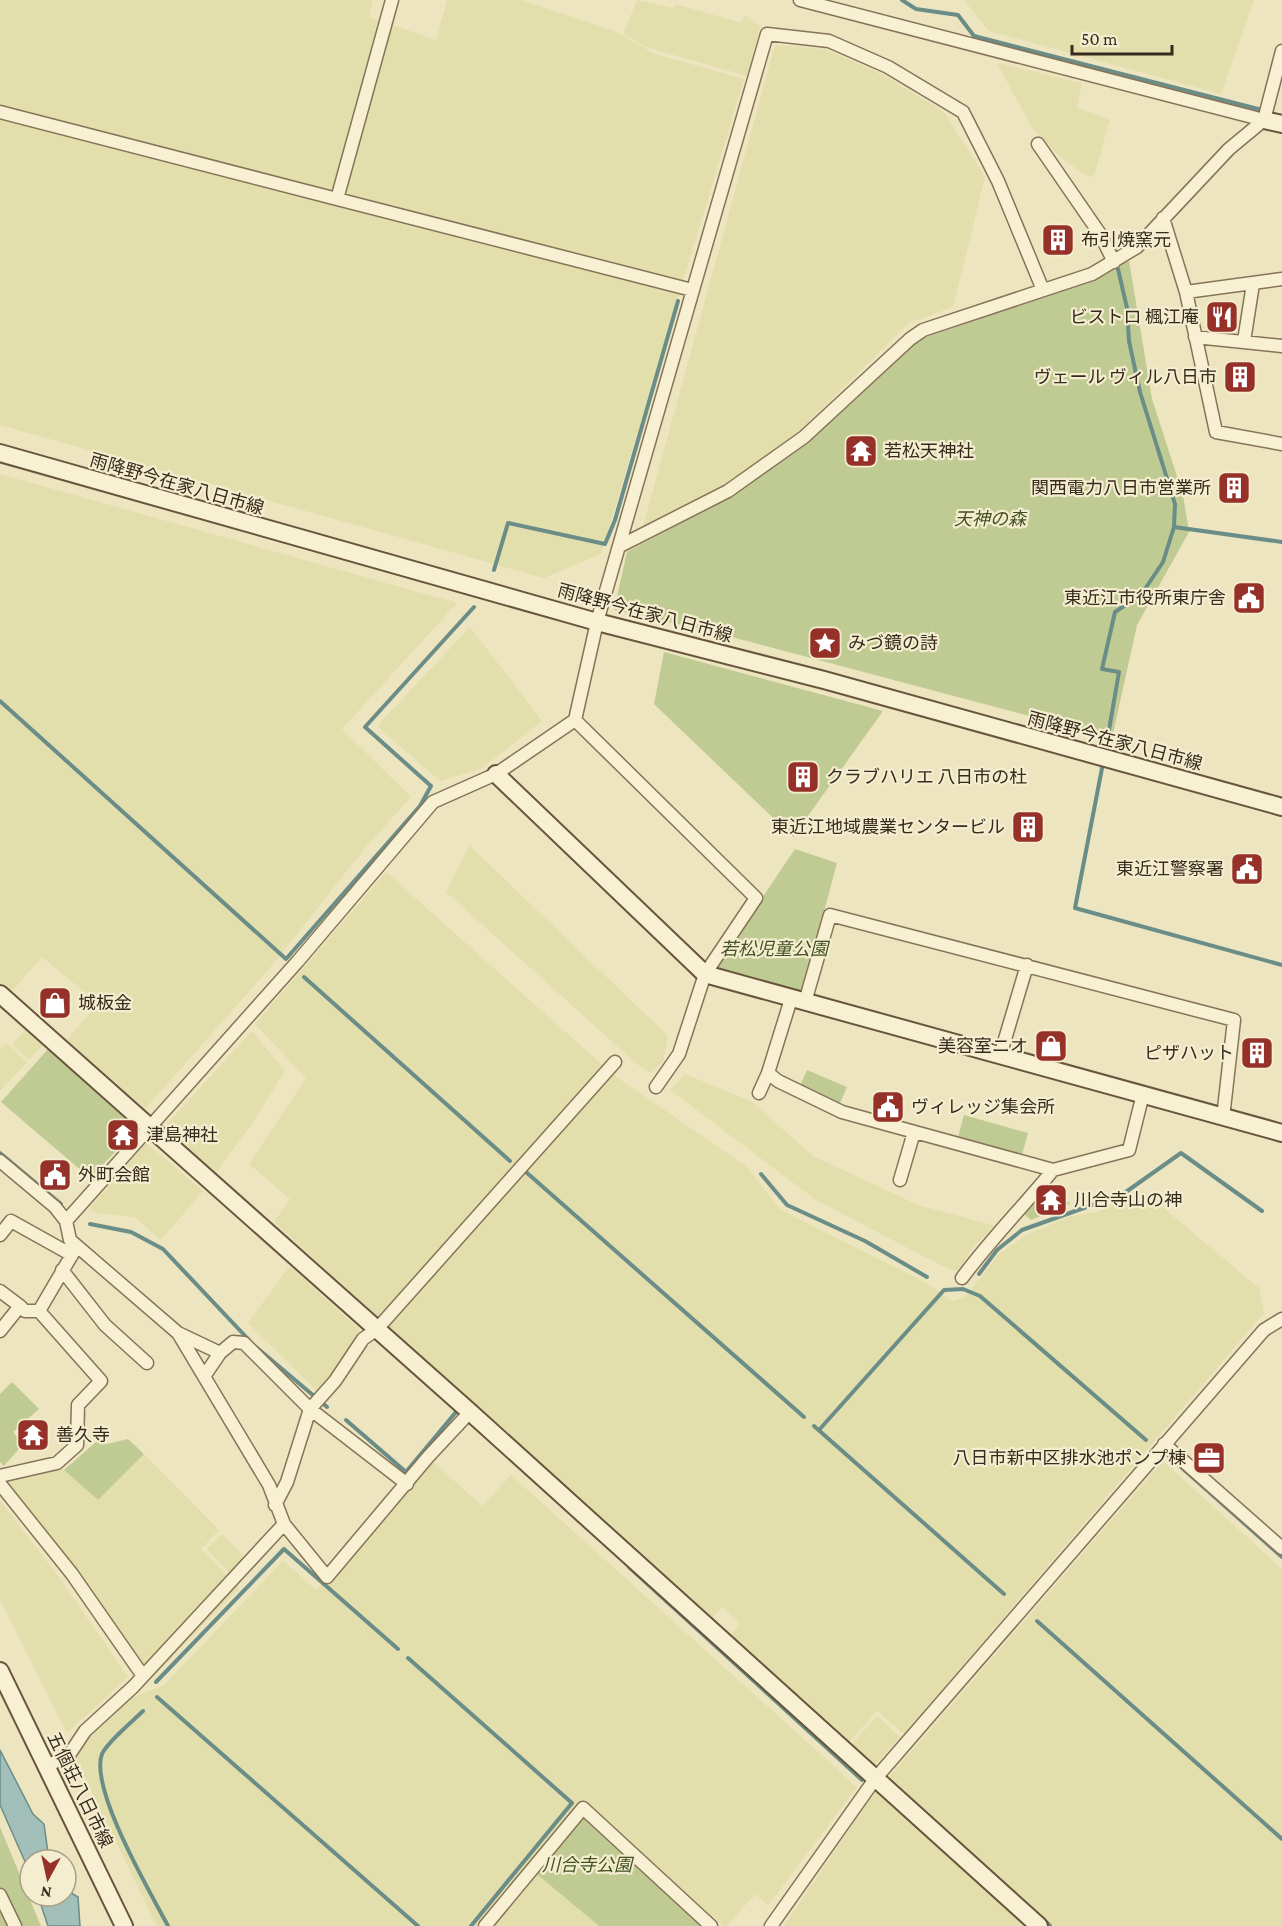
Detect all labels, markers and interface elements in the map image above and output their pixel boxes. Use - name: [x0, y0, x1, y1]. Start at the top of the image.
- scale bar: [1072, 18, 1172, 56]
- text: 50 m: [1081, 29, 1118, 49]
- building icon: 布引焼窯元: [1040, 222, 1076, 258]
- place label: 布引焼窯元: [1081, 230, 1171, 250]
- restaurant icon: ビストロ 楓江庵: [1204, 299, 1240, 335]
- place label: ビストロ 楓江庵: [1070, 307, 1199, 327]
- building icon: ヴェール ヴィル八日市: [1222, 359, 1258, 395]
- place label: ヴェール ヴィル八日市: [1034, 367, 1217, 387]
- temple icon: 若松天神社: [843, 433, 879, 469]
- place label: 若松天神社: [884, 441, 974, 461]
- street label: 雨降野今在家八日市線: [88, 450, 266, 518]
- building icon: 関西電力八日市営業所: [1216, 470, 1252, 506]
- place label: 関西電力八日市営業所: [1031, 478, 1211, 498]
- park label: 天神の森: [954, 509, 1028, 529]
- street label: 雨降野今在家八日市線: [555, 580, 735, 646]
- public building icon: 東近江市役所東庁舎: [1231, 580, 1267, 616]
- place label: 東近江市役所東庁舎: [1064, 588, 1226, 608]
- place icon: みづ鏡の詩: [807, 625, 843, 661]
- place label: みづ鏡の詩: [848, 633, 938, 653]
- street label: 雨降野今在家八日市線: [1025, 708, 1205, 774]
- building icon: クラブハリエ 八日市の杜: [785, 759, 821, 795]
- place label: クラブハリエ 八日市の杜: [826, 767, 1027, 787]
- building icon: 東近江地域農業センタービル: [1010, 809, 1046, 845]
- place label: 東近江地域農業センタービル: [771, 817, 1005, 837]
- public building icon: 東近江警察署: [1229, 851, 1265, 887]
- place label: 東近江警察署: [1116, 859, 1224, 879]
- park label: 若松児童公園: [720, 939, 831, 959]
- shop icon: 城板金: [37, 985, 73, 1021]
- place label: 城板金: [78, 993, 132, 1013]
- shop icon: 美容室ニオ: [1033, 1028, 1069, 1064]
- building icon: ピザハット: [1239, 1035, 1275, 1071]
- place label: 美容室ニオ: [938, 1036, 1028, 1056]
- place label: ピザハット: [1144, 1043, 1234, 1063]
- public building icon: ヴィレッジ集会所: [870, 1089, 906, 1125]
- place label: ヴィレッジ集会所: [911, 1097, 1055, 1117]
- temple icon: 津島神社: [105, 1117, 141, 1153]
- place label: 津島神社: [146, 1125, 218, 1145]
- public building icon: 外町会館: [37, 1157, 73, 1193]
- place label: 外町会館: [78, 1165, 150, 1185]
- temple icon: 川合寺山の神: [1033, 1182, 1069, 1218]
- place label: 川合寺山の神: [1074, 1190, 1182, 1210]
- temple icon: 善久寺: [15, 1417, 51, 1453]
- place label: 善久寺: [56, 1425, 110, 1445]
- office icon: 八日市新中区排水池ポンプ棟: [1191, 1440, 1227, 1476]
- place label: 八日市新中区排水池ポンプ棟: [953, 1448, 1186, 1468]
- street label: 五個荘八日市線: [43, 1729, 117, 1851]
- north arrow: [18, 1848, 78, 1908]
- park label: 川合寺公園: [542, 1855, 635, 1875]
- text: N: [39, 1883, 53, 1902]

